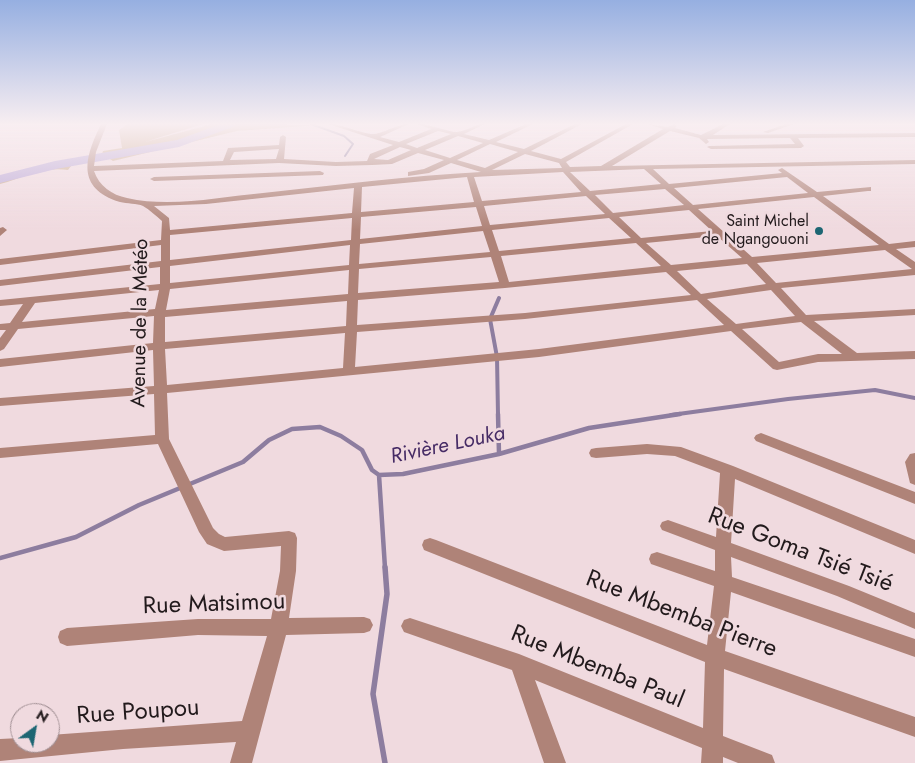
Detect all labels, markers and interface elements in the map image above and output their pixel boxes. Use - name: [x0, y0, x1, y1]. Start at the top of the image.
- place label: Saint Michel de Ngangouoni: [702, 212, 809, 250]
- marker: Saint Michel de Ngangouoni: [813, 225, 825, 237]
- street label: Avenue de la Météo: [128, 238, 154, 408]
- water label: Rivière Louka: [388, 422, 508, 470]
- street label: Rue Goma Tsié Tsié: [703, 502, 897, 600]
- street label: Rue Mbemba Pierre: [581, 565, 781, 665]
- street label: Rue Matsimou: [142, 588, 286, 622]
- street label: Rue Mbemba Paul: [506, 620, 688, 716]
- street label: Rue Poupou: [76, 694, 200, 732]
- north arrow: [10, 703, 60, 753]
- text: N: [32, 705, 52, 728]

